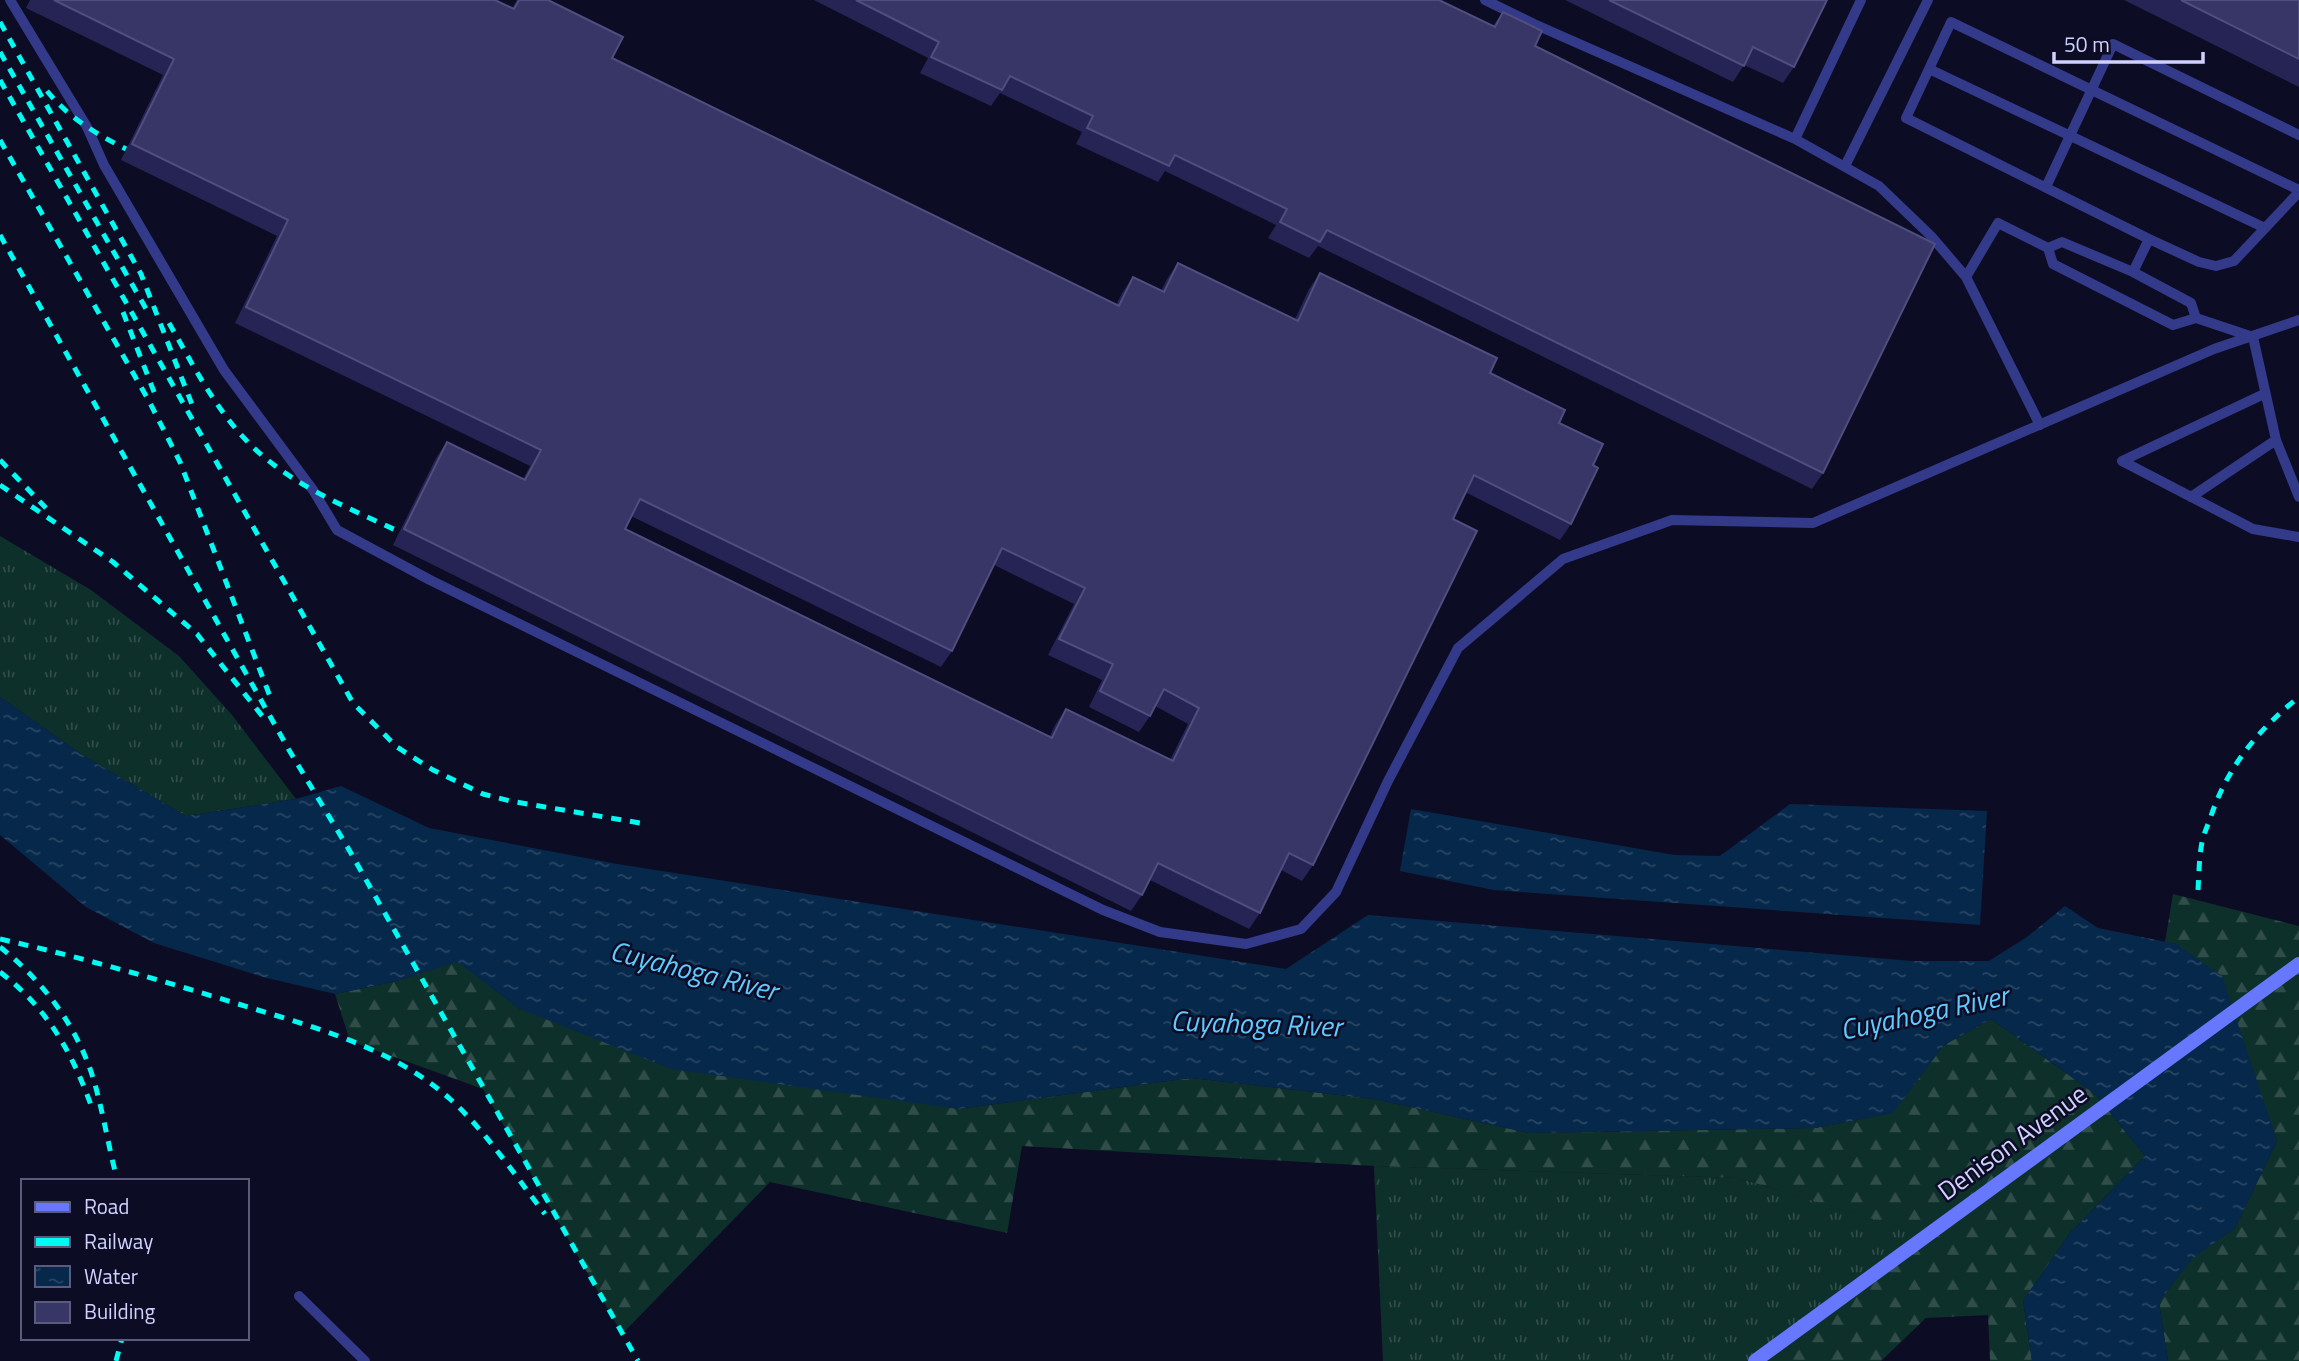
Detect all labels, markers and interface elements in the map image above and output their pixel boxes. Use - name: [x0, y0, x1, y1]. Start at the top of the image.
- scale bar: [2054, 21, 2203, 65]
- text: 50 m: [2064, 28, 2110, 60]
- water label: Cuyahoga River: [606, 928, 785, 1012]
- water label: Cuyahoga River: [1836, 973, 2015, 1051]
- water label: Cuyahoga River: [1170, 999, 1345, 1048]
- street label: Denison Avenue: [1929, 1074, 2095, 1210]
- legend: [21, 1179, 248, 1340]
- text: Road: [84, 1190, 129, 1222]
- text: Railway: [84, 1225, 153, 1257]
- text: Water: [84, 1260, 138, 1292]
- text: Building: [84, 1295, 156, 1327]

